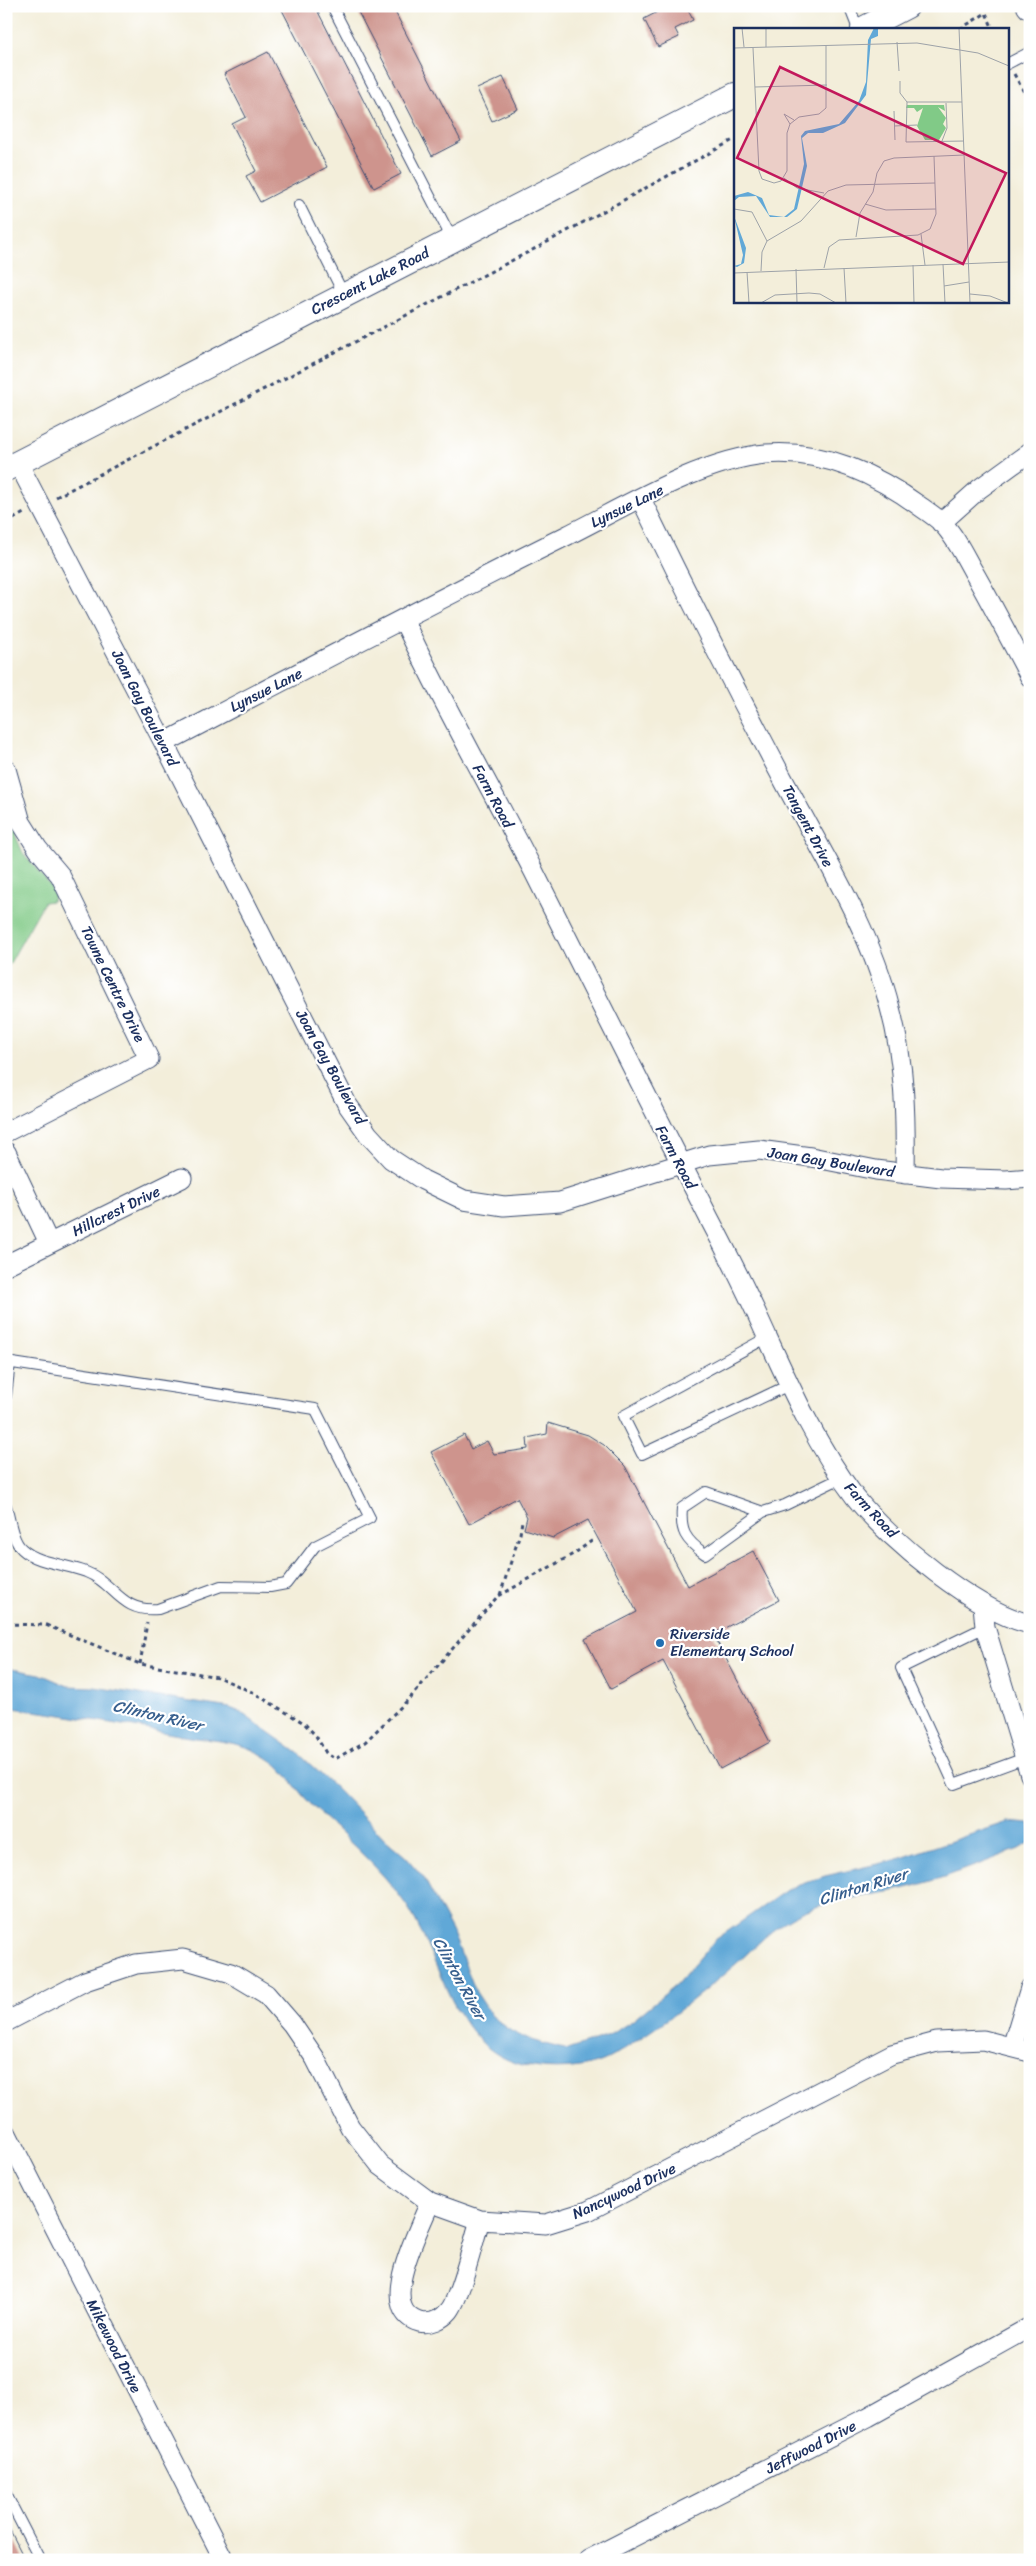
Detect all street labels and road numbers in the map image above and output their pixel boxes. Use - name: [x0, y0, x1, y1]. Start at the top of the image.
- street label: Crescent Lake Road: [306, 239, 435, 322]
- street label: Lynsue Lane: [586, 477, 668, 535]
- street label: Joan Gay Boulevard: [104, 644, 186, 772]
- street label: Lynsue Lane: [225, 660, 307, 719]
- street label: Farm Road: [465, 759, 521, 834]
- street label: Tangent Drive: [775, 780, 841, 872]
- street label: Towne Centre Drive: [73, 921, 153, 1047]
- street label: Joan Gay Boulevard: [288, 1004, 374, 1130]
- street label: Farm Road: [648, 1120, 704, 1195]
- street label: Joan Gay Boulevard: [765, 1139, 897, 1185]
- street label: Hillcrest Drive: [67, 1178, 165, 1244]
- street label: Farm Road: [838, 1476, 905, 1545]
- street label: Nancywood Drive: [568, 2155, 681, 2227]
- street label: Mikewood Drive: [79, 2294, 149, 2398]
- street label: Jeffwood Drive: [760, 2413, 861, 2482]

